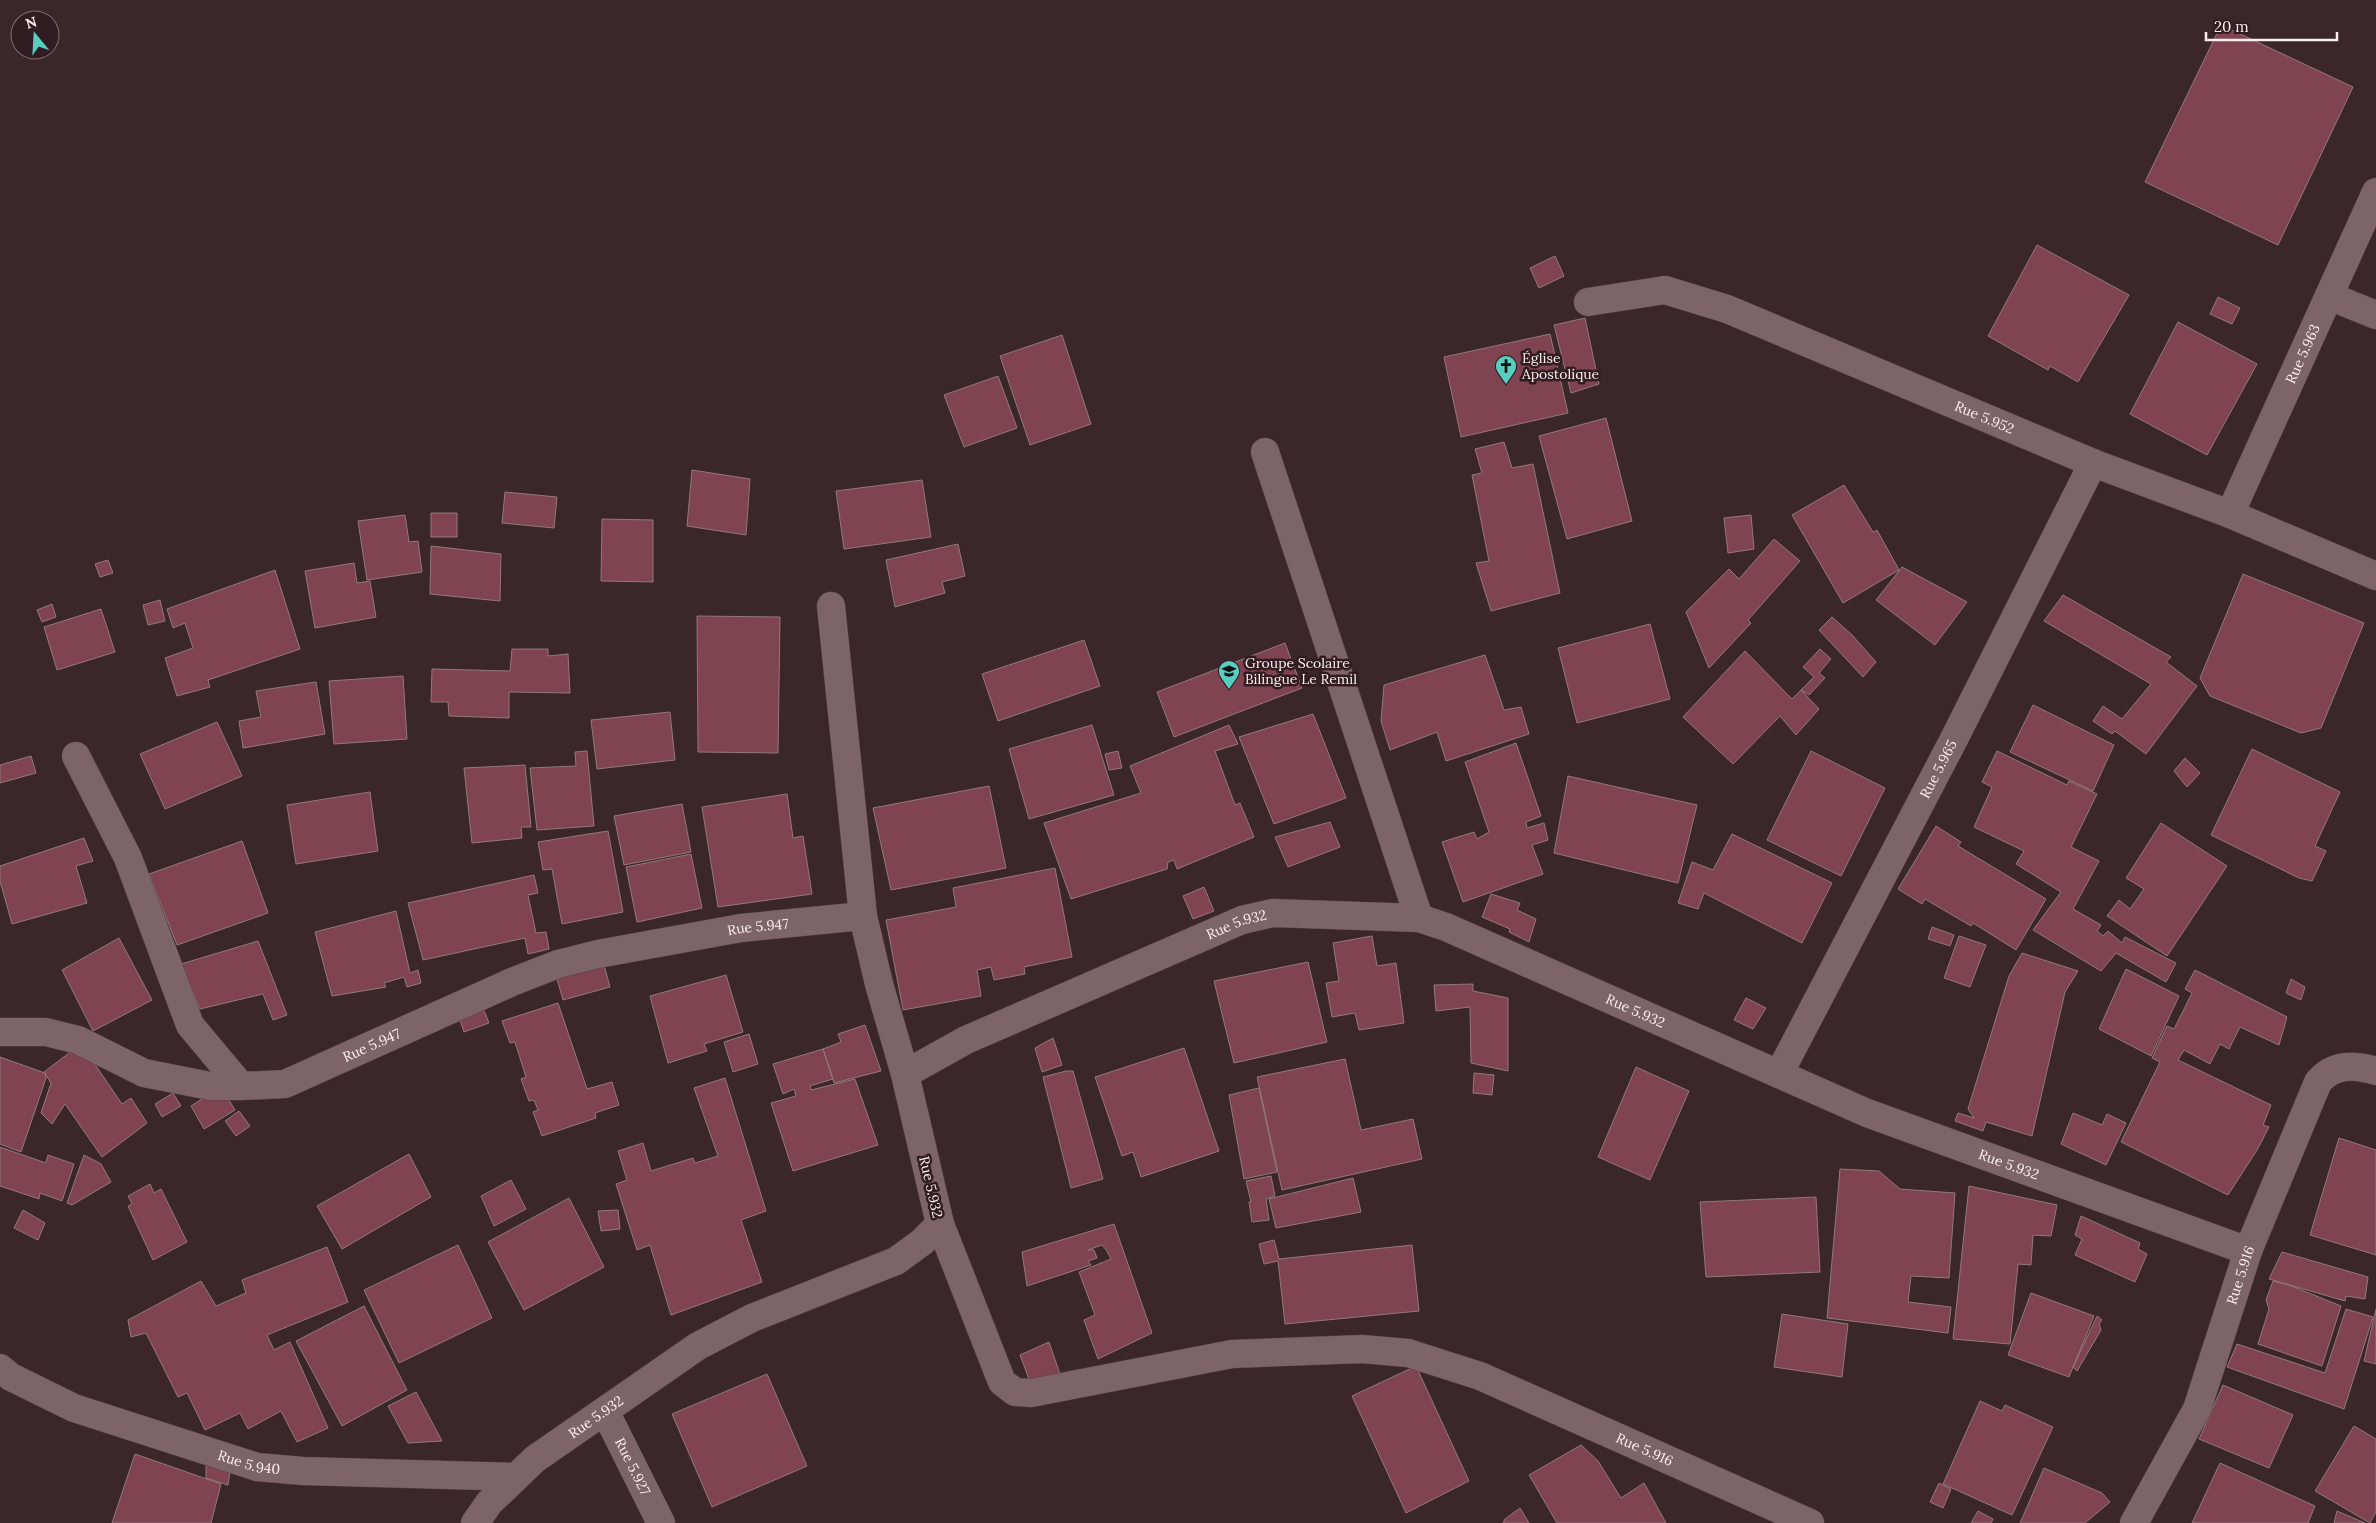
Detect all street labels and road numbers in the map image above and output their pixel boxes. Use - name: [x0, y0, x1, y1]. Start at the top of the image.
- street label: Rue 5.963: [2281, 321, 2324, 386]
- street label: Rue 5.952: [1952, 397, 2017, 438]
- street label: Rue 5.965: [1916, 737, 1961, 801]
- street label: Rue 5.932: [1203, 906, 1268, 943]
- street label: Rue 5.947: [726, 914, 790, 939]
- street label: Rue 5.932: [1603, 990, 1668, 1032]
- street label: Rue 5.947: [340, 1024, 404, 1066]
- street label: Rue 5.932: [1976, 1145, 2041, 1184]
- street label: Rue 5.932: [915, 1154, 947, 1220]
- street label: Rue 5.916: [2222, 1243, 2258, 1307]
- street label: Rue 5.932: [565, 1392, 627, 1442]
- street label: Rue 5.916: [1613, 1429, 1676, 1470]
- street label: Rue 5.927: [611, 1435, 655, 1499]
- street label: Rue 5.940: [216, 1446, 281, 1478]

